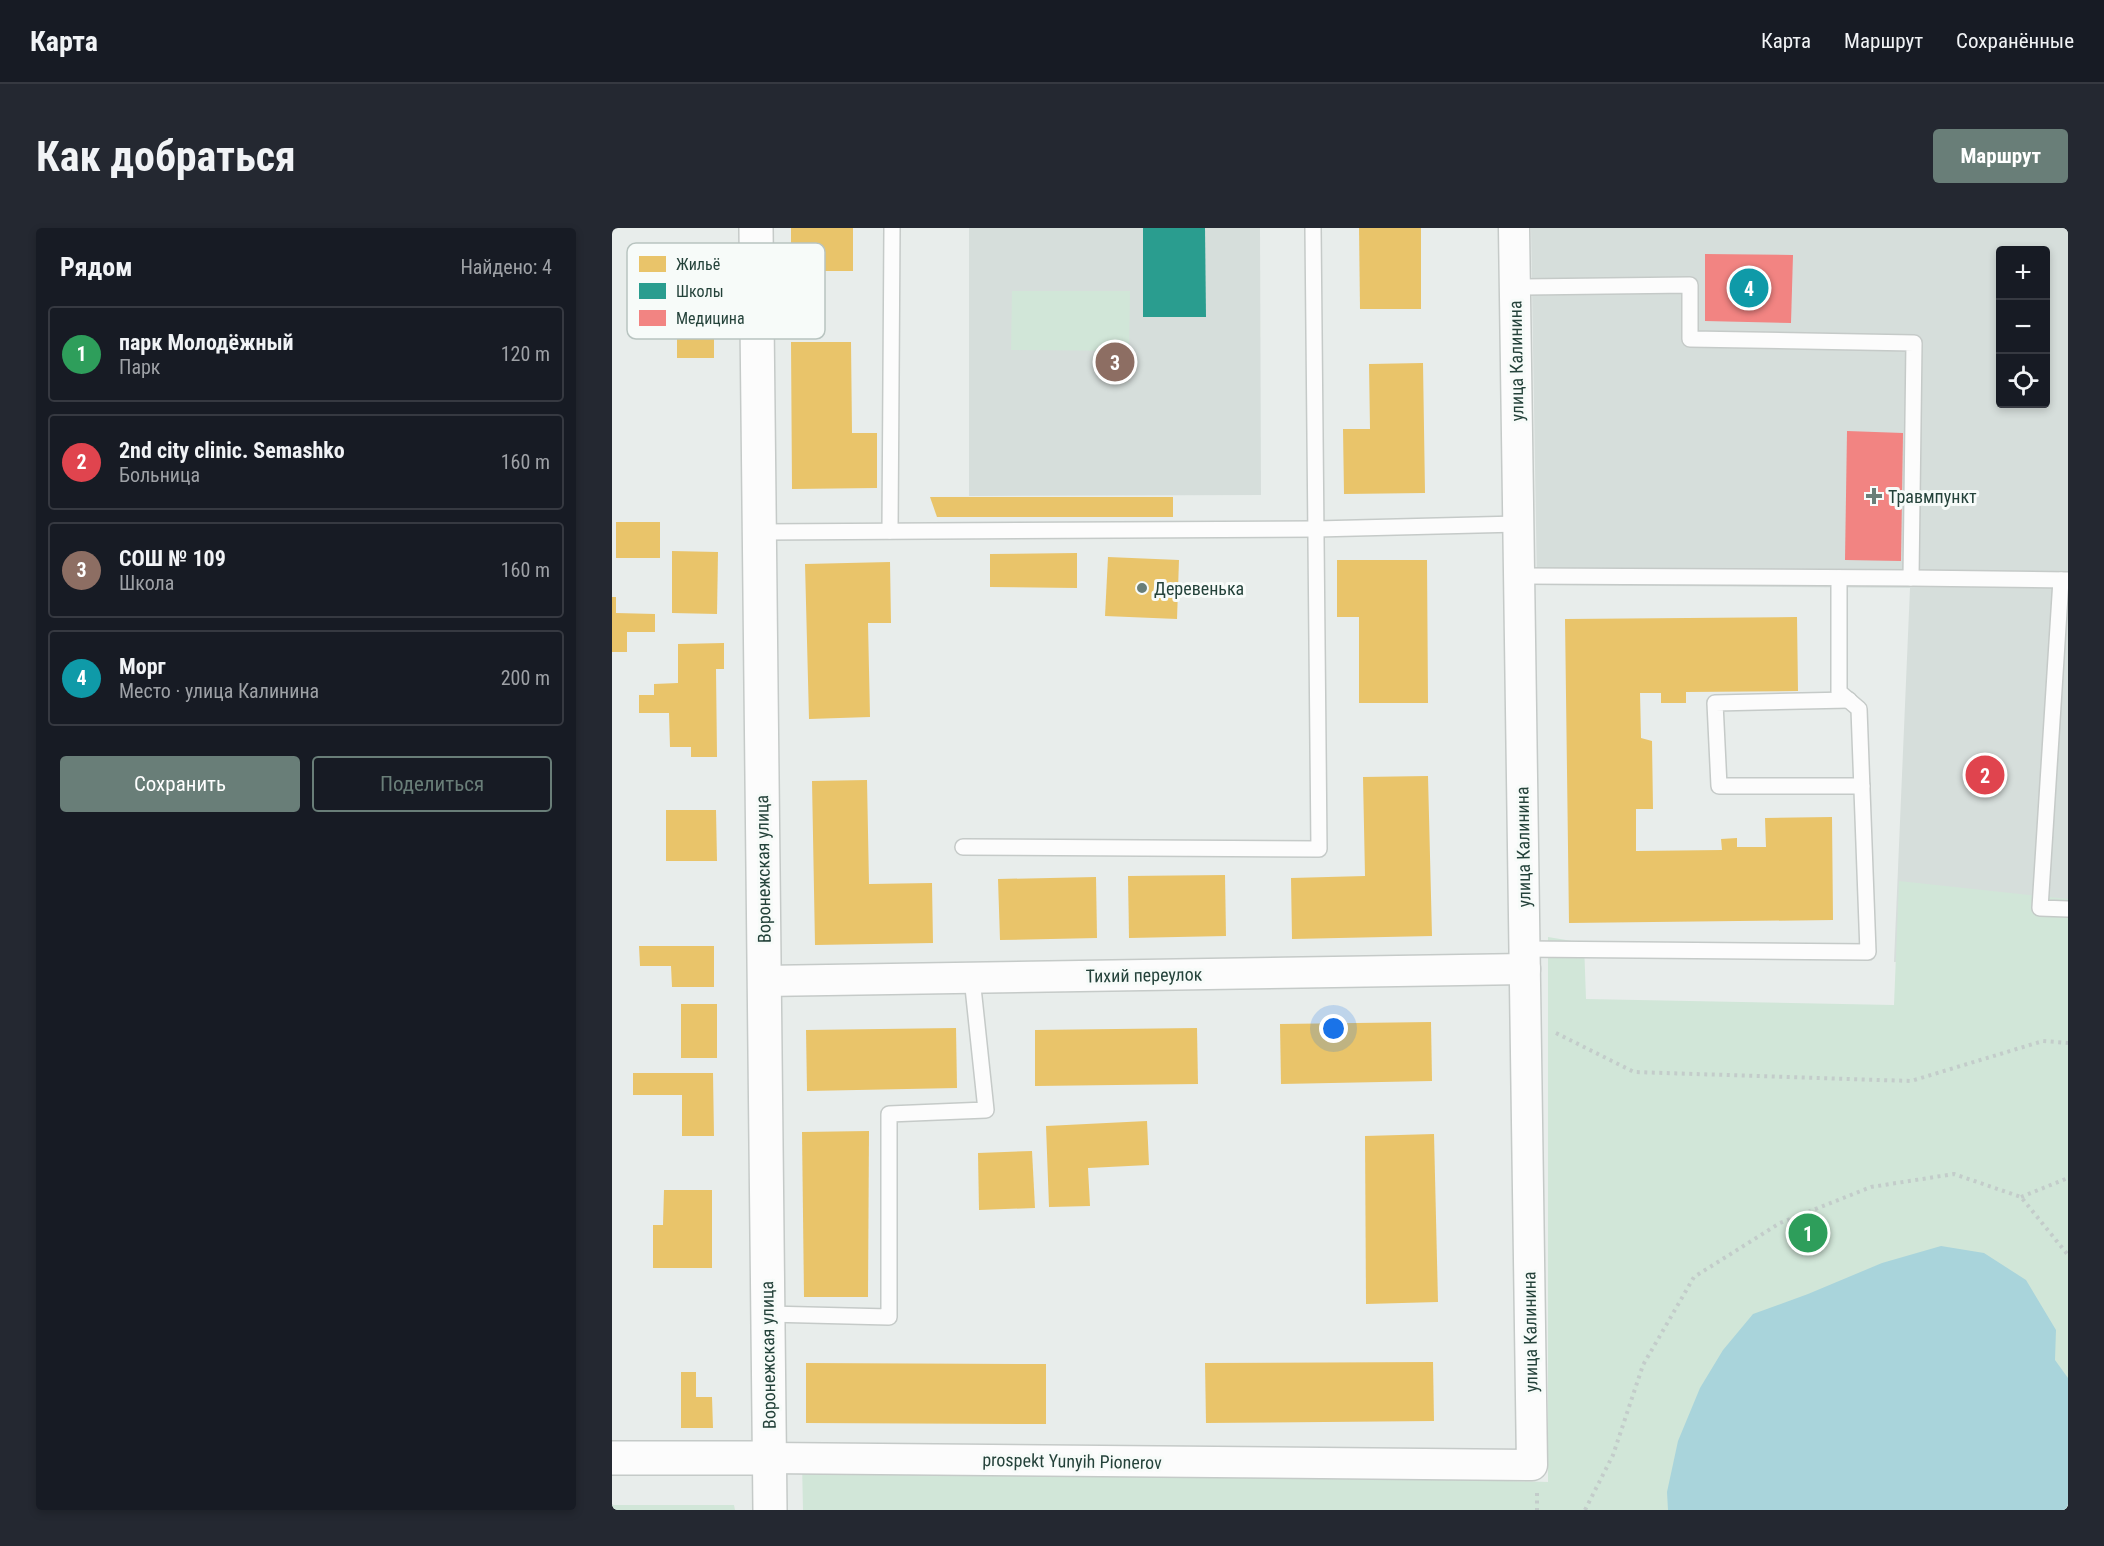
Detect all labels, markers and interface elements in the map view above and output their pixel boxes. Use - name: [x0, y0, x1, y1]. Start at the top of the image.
- text: Карта: [30, 25, 98, 58]
- text: Карта: [1761, 29, 1811, 53]
- text: Маршрут: [1844, 29, 1923, 53]
- text: Сохранённые: [1956, 29, 2074, 53]
- button: Маршрут: [1933, 129, 2068, 183]
- text: Как добраться: [36, 132, 296, 181]
- legend: [627, 243, 825, 339]
- map controls: [1996, 246, 2050, 408]
- button: +: [1996, 246, 2050, 300]
- text: Рядом: [60, 252, 132, 282]
- text: Найдено: 4: [460, 255, 552, 279]
- text: Жильё: [676, 255, 720, 274]
- pin: 4: [1730, 266, 1768, 310]
- text: Школы: [676, 282, 724, 301]
- street label: улица Калинина: [1504, 300, 1528, 422]
- button: −: [1996, 300, 2050, 354]
- text: Медицина: [676, 309, 745, 328]
- text: парк Молодёжный: [119, 330, 294, 355]
- pin: 3: [1096, 340, 1134, 384]
- text: 1: [76, 342, 87, 366]
- text: 120 m: [501, 342, 550, 366]
- button: locate: [1996, 354, 2050, 408]
- text: Парк: [119, 355, 160, 379]
- text: 2nd city clinic. Semashko: [119, 438, 345, 463]
- text: 2: [76, 450, 87, 474]
- text: 160 m: [501, 450, 550, 474]
- text: Больница: [119, 463, 200, 487]
- place label: Травмпункт: [1888, 486, 1977, 507]
- marker: Травмпункт: [1865, 487, 1883, 505]
- text: СОШ № 109: [119, 546, 226, 571]
- text: 3: [76, 558, 87, 582]
- text: 160 m: [501, 558, 550, 582]
- text: Школа: [119, 571, 174, 595]
- place label: Деревенька: [1154, 578, 1244, 599]
- marker: Деревенька: [1135, 581, 1149, 595]
- text: Морг: [119, 654, 166, 679]
- text: 4: [76, 666, 87, 690]
- text: 200 m: [501, 666, 550, 690]
- text: Место · улица Калинина: [119, 679, 319, 703]
- pin: 2: [1966, 752, 2004, 798]
- button: Сохранить: [60, 756, 300, 812]
- button: Поделиться: [312, 756, 552, 812]
- street label: улица Калинина: [1511, 786, 1535, 908]
- street label: Воронежская улица: [751, 795, 775, 943]
- street label: Тихий переулок: [1085, 963, 1203, 987]
- your location: [1319, 1014, 1348, 1043]
- pin: 1: [1788, 1210, 1828, 1256]
- street label: улица Калинина: [1518, 1271, 1542, 1393]
- street label: Воронежская улица: [756, 1281, 780, 1429]
- street label: prospekt Yunyih Pionerov: [982, 1449, 1162, 1473]

